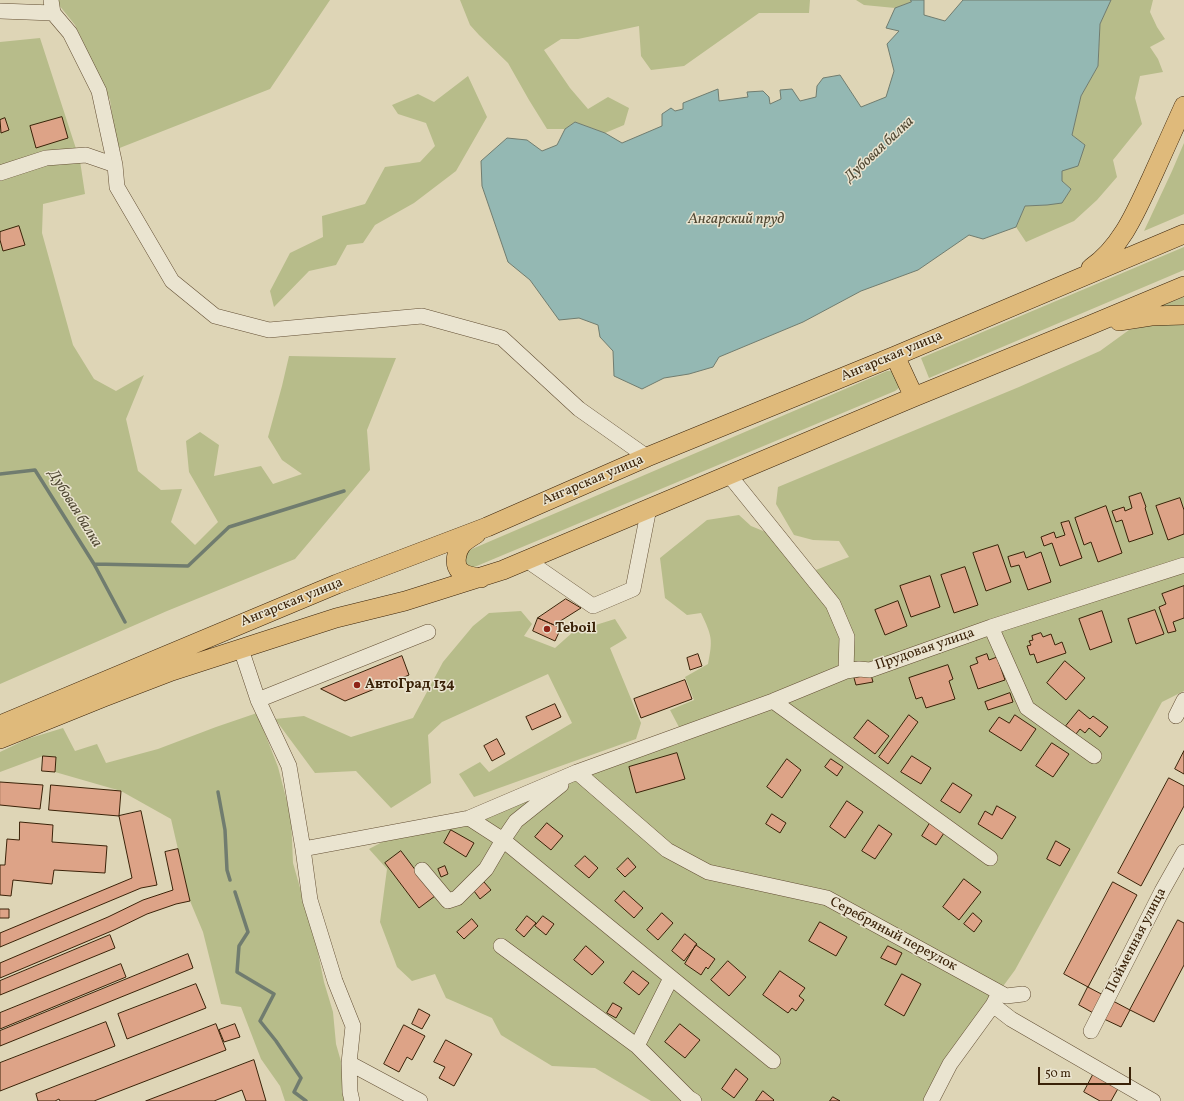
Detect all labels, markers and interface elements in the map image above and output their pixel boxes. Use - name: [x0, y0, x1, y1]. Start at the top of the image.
- water label: Дубовая балка: [841, 113, 919, 187]
- water label: Ангарский пруд: [688, 211, 784, 229]
- street label: Ангарская улица: [839, 328, 945, 386]
- street label: Ангарская улица: [540, 452, 646, 510]
- water label: Дубовая балка: [43, 467, 105, 551]
- street label: Ангарская улица: [238, 575, 346, 631]
- place label: Teboil: [555, 621, 596, 637]
- marker: Teboil: [542, 624, 552, 634]
- street label: Прудовая улица: [873, 625, 977, 675]
- place label: АвтоГрад 134: [365, 677, 455, 693]
- marker: АвтоГрад 134: [352, 680, 362, 690]
- street label: Пойменная улица: [1103, 886, 1171, 996]
- street label: Серебряный переулок: [826, 894, 960, 976]
- scale bar: [1040, 1059, 1133, 1085]
- text: 50 m: [1045, 1066, 1071, 1082]

